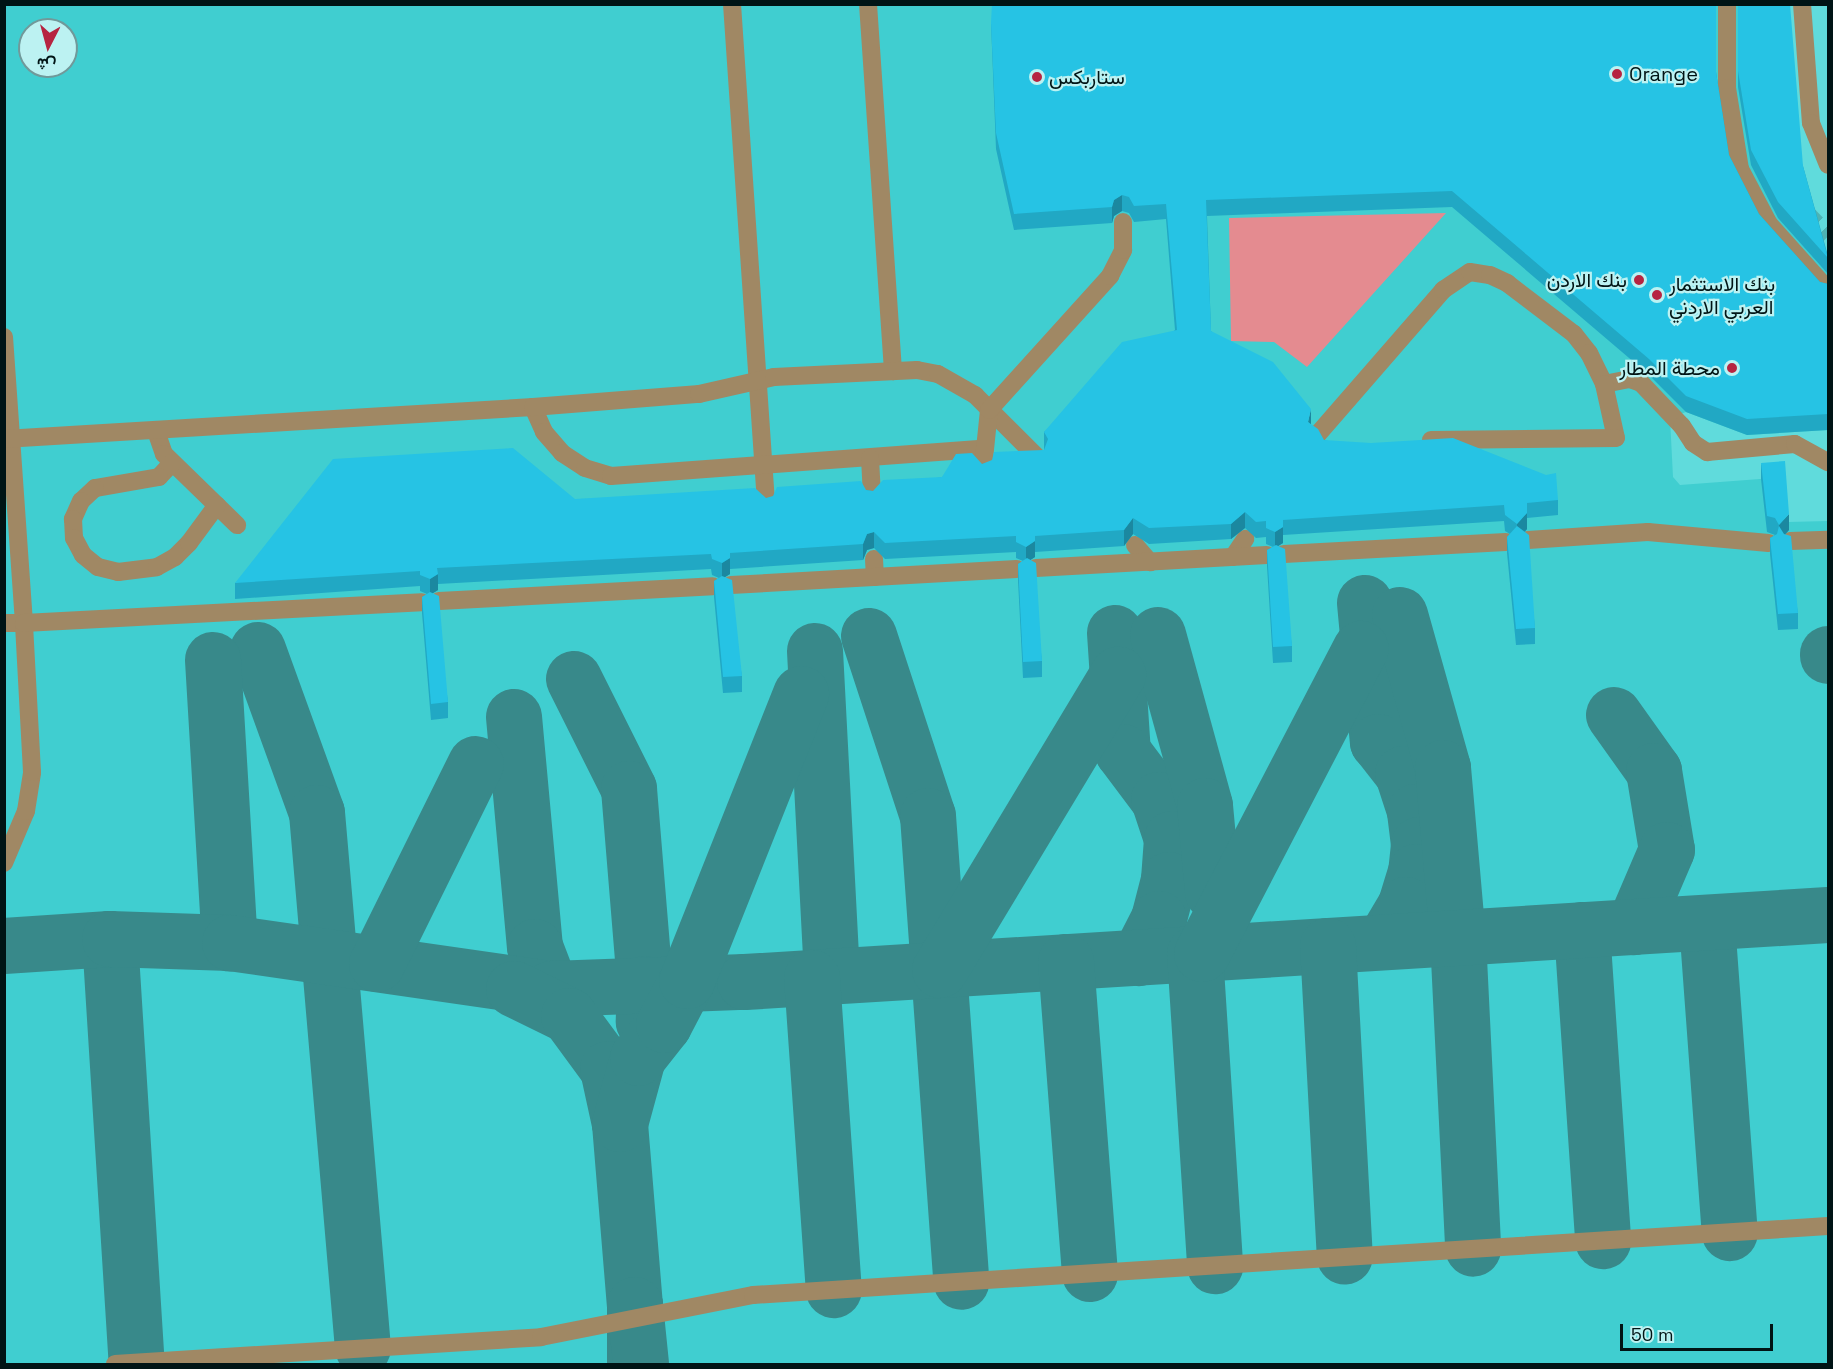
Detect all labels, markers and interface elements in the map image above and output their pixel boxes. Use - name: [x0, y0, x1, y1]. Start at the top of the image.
- north arrow: [18, 18, 78, 78]
- text: ش: [36, 53, 57, 76]
- place label: Orange: [1629, 62, 1698, 86]
- place label: ستاربكس: [1049, 65, 1125, 89]
- marker: Orange: [1610, 67, 1624, 81]
- marker: ستاربكس: [1030, 70, 1044, 84]
- place label: بنك الاردن: [1547, 268, 1627, 292]
- place label: بنك الاستثمار العربي الاردني: [1669, 272, 1775, 319]
- marker: بنك الاردن: [1632, 273, 1646, 287]
- marker: بنك الاستثمار العربي الاردني: [1650, 288, 1664, 302]
- place label: محطة المطار: [1619, 356, 1720, 380]
- marker: محطة المطار: [1725, 361, 1739, 375]
- scale bar: [1623, 1312, 1776, 1350]
- text: 50 m: [1631, 1323, 1673, 1346]

